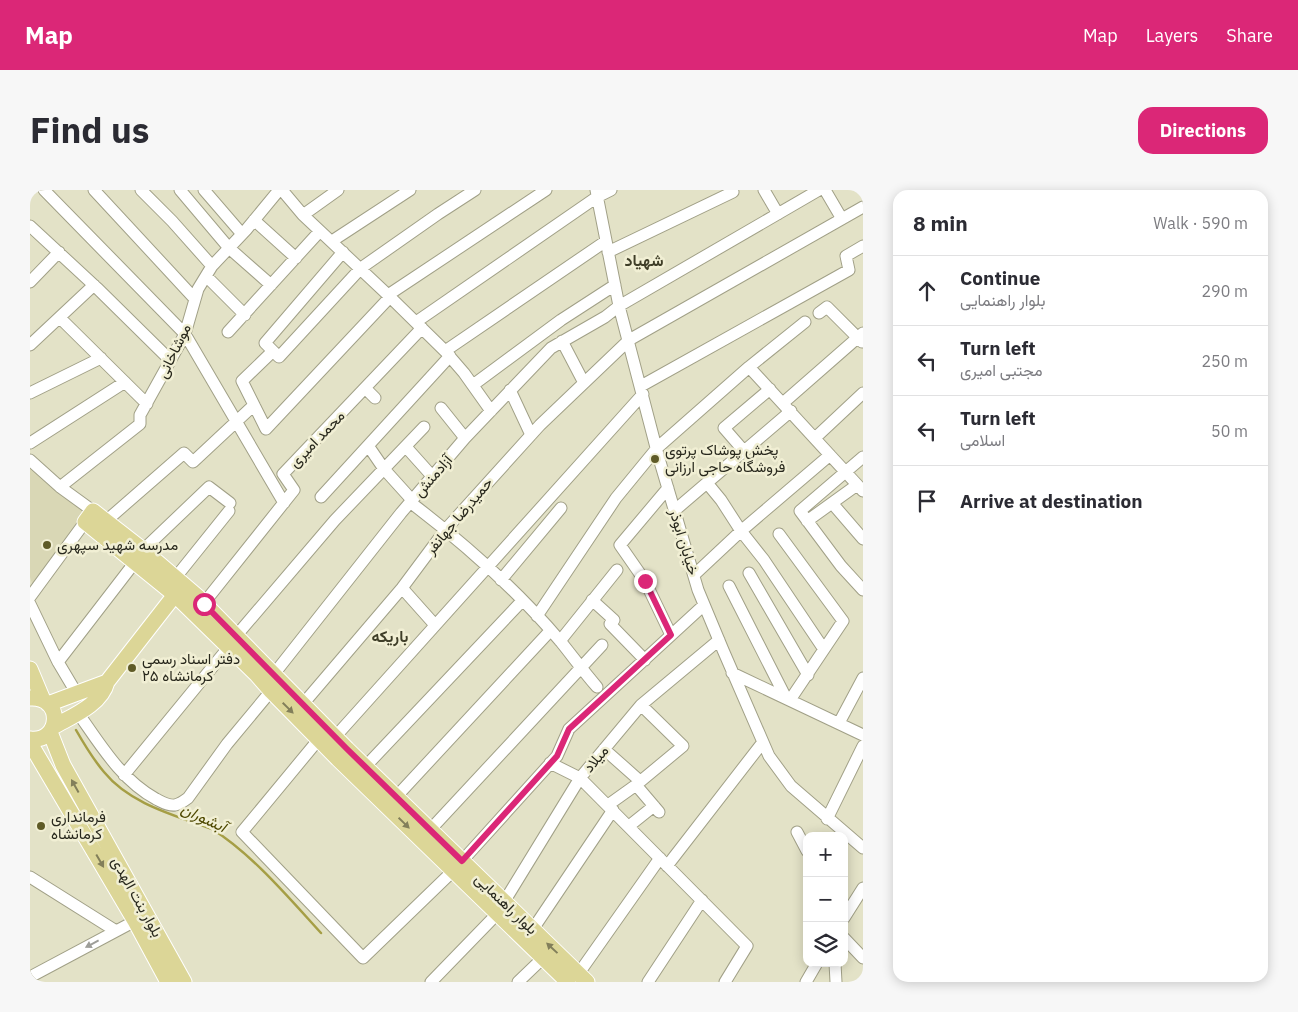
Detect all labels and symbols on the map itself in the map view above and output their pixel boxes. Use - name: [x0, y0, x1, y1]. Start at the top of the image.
- district label: شهیاد: [625, 250, 664, 271]
- street label: موشاخانی: [152, 320, 196, 382]
- street label: محمد امیری: [285, 406, 349, 472]
- place label: پخش پوشاک پرتوی فروشگاه حاجی ارزانی: [665, 440, 785, 477]
- street label: آزادمنش: [409, 449, 458, 501]
- marker: پخش پوشاک پرتوی فروشگاه حاجی ارزانی: [649, 453, 661, 465]
- street label: حمیدرضا جهانفر: [420, 473, 496, 559]
- street label: خیابان ابوذر: [665, 505, 704, 577]
- place label: مدرسه شهید سپهری: [57, 535, 178, 555]
- marker: مدرسه شهید سپهری: [41, 539, 53, 551]
- route end: [634, 570, 657, 593]
- route start: [193, 593, 216, 616]
- district label: باریکه: [372, 626, 409, 647]
- place label: دفتر اسناد رسمی ۲۵ کرمانشاه: [142, 649, 240, 685]
- marker: دفتر اسناد رسمی ۲۵ کرمانشاه: [126, 662, 138, 674]
- one-way arrow: [282, 702, 294, 714]
- street label: میلاد: [579, 741, 612, 776]
- one-way arrow: [71, 779, 79, 794]
- water label: آبشوران: [178, 798, 234, 839]
- place label: فرمانداری کرمانشاه: [51, 807, 106, 843]
- one-way arrow: [397, 817, 409, 829]
- marker: فرمانداری کرمانشاه: [35, 820, 47, 832]
- street label: بلوار بنت الهدی: [107, 853, 167, 941]
- one-way arrow: [95, 854, 104, 867]
- street label: بلوار راهنمایی: [470, 869, 542, 939]
- one-way arrow: [85, 940, 99, 948]
- one-way arrow: [547, 942, 559, 954]

